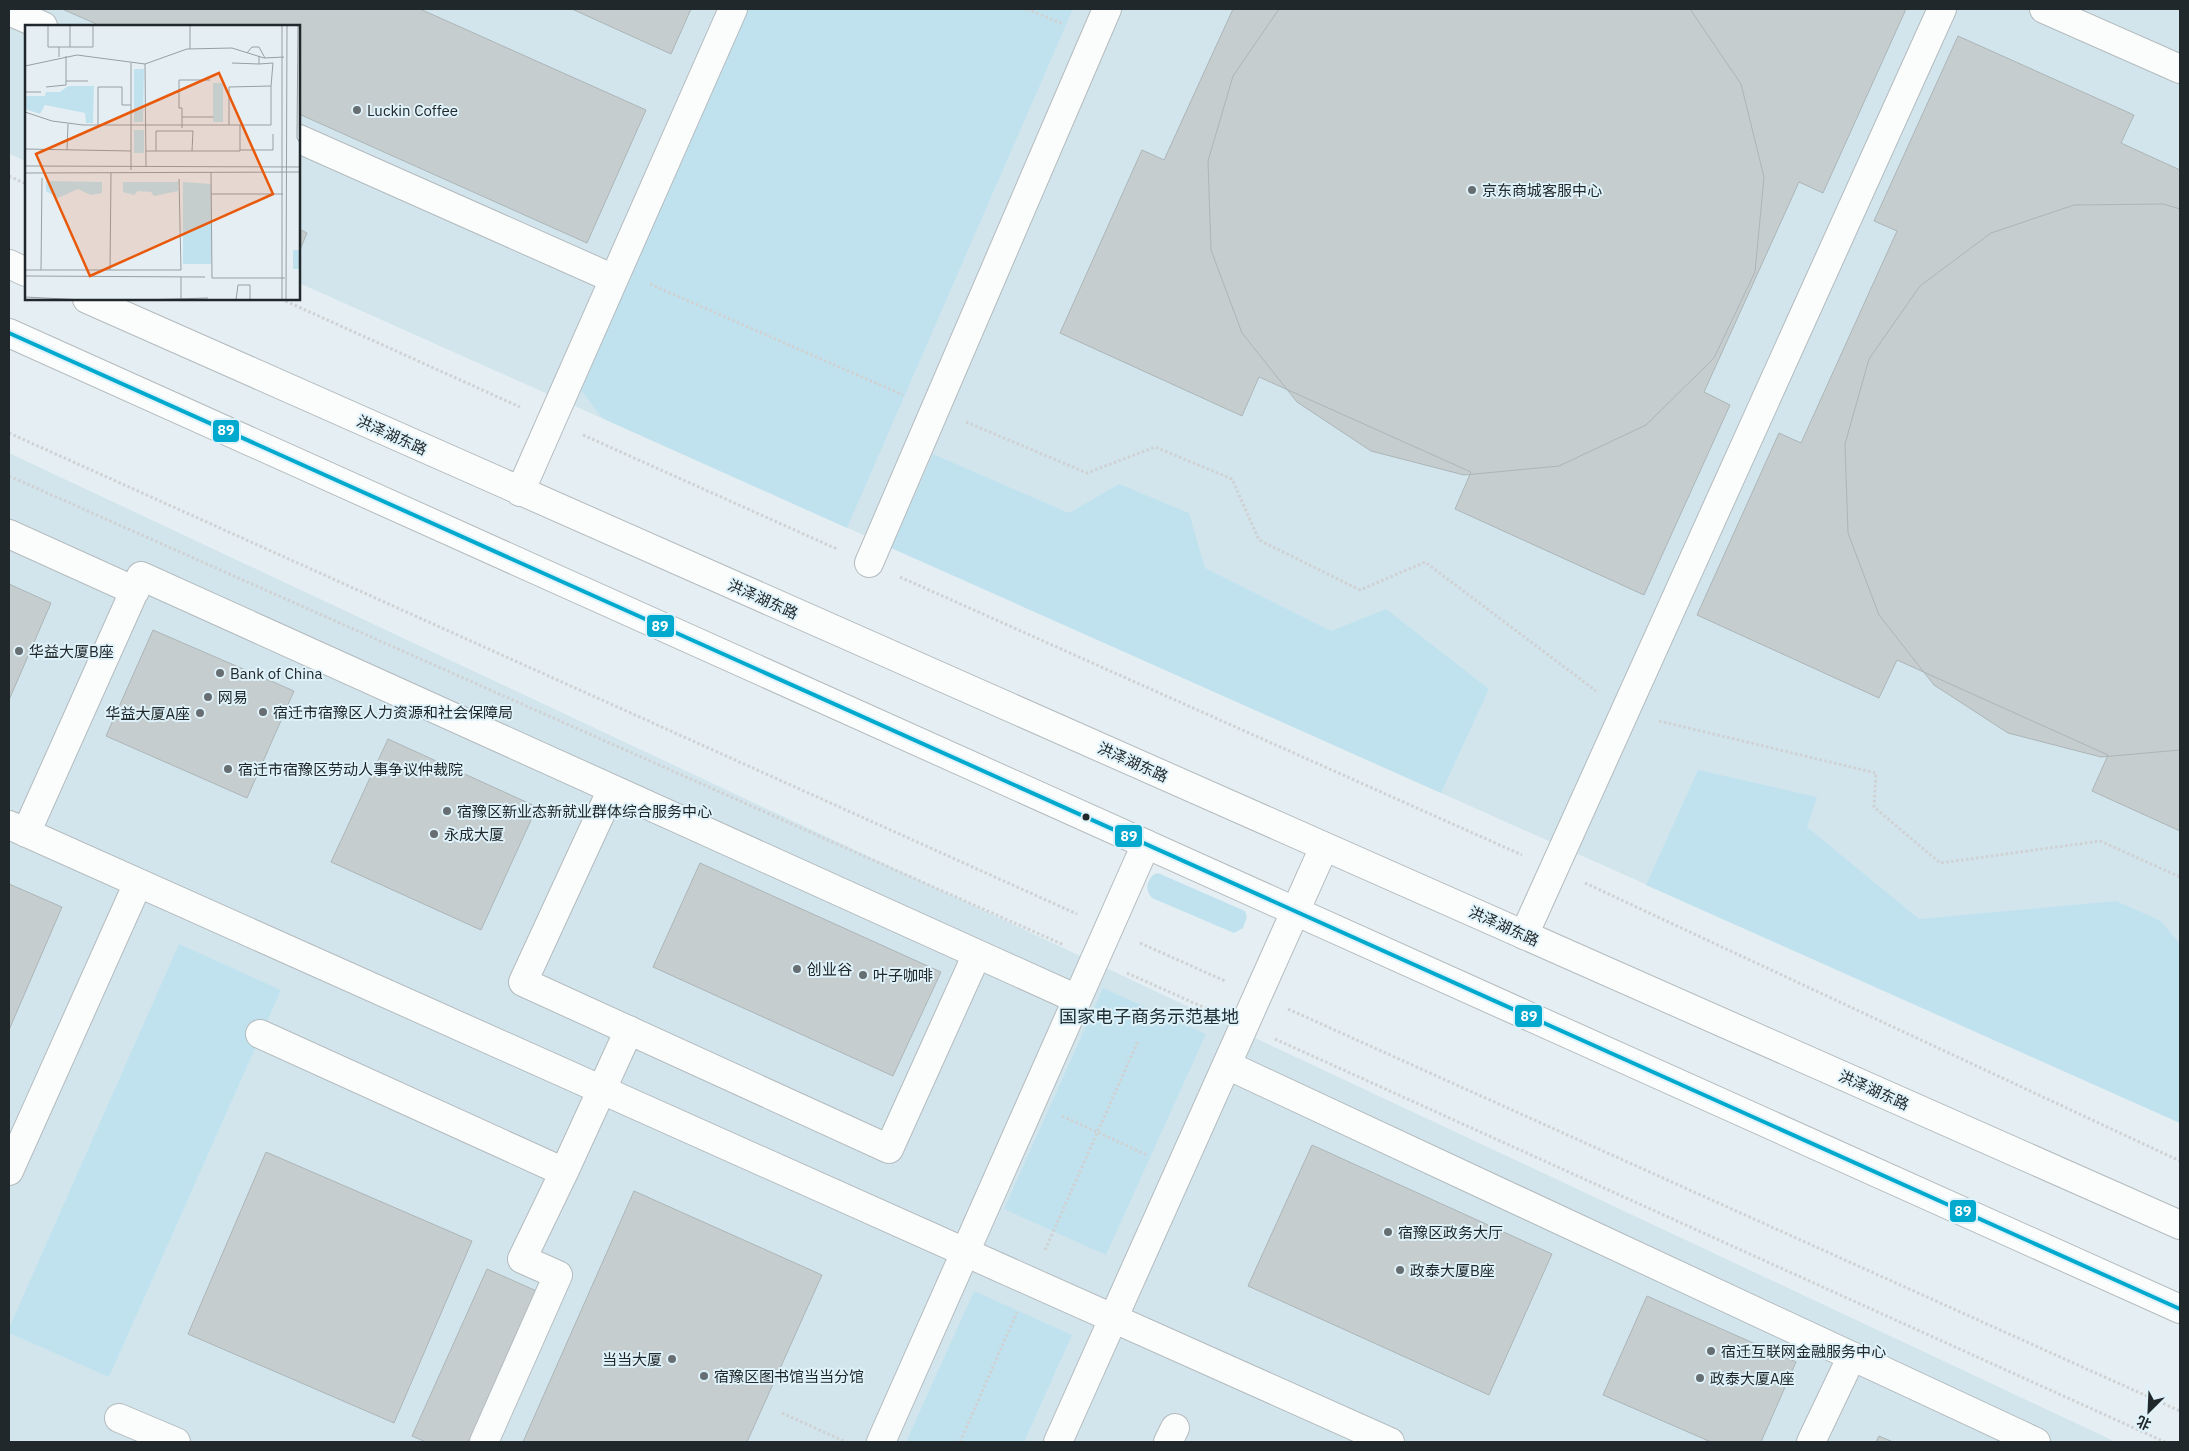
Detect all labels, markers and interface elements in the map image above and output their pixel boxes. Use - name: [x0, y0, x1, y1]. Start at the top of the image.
- inset map: [25, 25, 300, 300]
- place label: Luckin Coffee: [367, 101, 458, 120]
- marker: Luckin Coffee: [351, 104, 363, 116]
- place label: 京东商城客服中心: [1482, 181, 1602, 200]
- marker: 京东商城客服中心: [1466, 184, 1478, 196]
- street label: 洪泽湖东路: [354, 411, 430, 459]
- line badge: 89: [212, 419, 240, 443]
- text: 89: [218, 421, 234, 439]
- street label: 洪泽湖东路: [725, 575, 801, 623]
- line badge: 89: [646, 614, 675, 638]
- text: 89: [652, 617, 668, 635]
- place label: 华益大厦B座: [29, 642, 114, 661]
- marker: 华益大厦B座: [13, 645, 25, 657]
- place label: Bank of China: [230, 664, 323, 683]
- marker: Bank of China: [214, 667, 226, 679]
- place label: 网易: [218, 688, 248, 707]
- marker: 网易: [202, 691, 214, 703]
- place label: 宿迁市宿豫区人力资源和社会保障局: [273, 703, 513, 722]
- place label: 华益大厦A座: [105, 704, 190, 723]
- marker: 宿迁市宿豫区人力资源和社会保障局: [257, 706, 269, 718]
- marker: 华益大厦A座: [194, 707, 206, 719]
- street label: 洪泽湖东路: [1095, 738, 1171, 786]
- place label: 宿迁市宿豫区劳动人事争议仲裁院: [238, 760, 463, 779]
- marker: 宿迁市宿豫区劳动人事争议仲裁院: [222, 763, 234, 775]
- place label: 宿豫区新业态新就业群体综合服务中心: [457, 802, 712, 821]
- marker: 宿豫区新业态新就业群体综合服务中心: [441, 805, 453, 817]
- unlabelled marker: [1081, 812, 1091, 822]
- line badge: 89: [1114, 824, 1143, 848]
- place label: 永成大厦: [444, 825, 504, 844]
- text: 89: [1121, 827, 1137, 845]
- marker: 永成大厦: [428, 828, 440, 840]
- street label: 洪泽湖东路: [1466, 902, 1542, 950]
- place label: 创业谷: [807, 960, 852, 979]
- marker: 创业谷: [791, 963, 803, 975]
- place label: 叶子咖啡: [873, 966, 933, 985]
- marker: 叶子咖啡: [857, 969, 869, 981]
- line badge: 89: [1514, 1004, 1543, 1028]
- district label: 国家电子商务示范基地: [1059, 1005, 1239, 1028]
- text: 89: [1521, 1007, 1537, 1025]
- street label: 洪泽湖东路: [1836, 1066, 1912, 1114]
- line badge: 89: [1949, 1199, 1977, 1223]
- text: 89: [1955, 1202, 1971, 1220]
- place label: 宿豫区政务大厅: [1398, 1223, 1503, 1242]
- marker: 宿豫区政务大厅: [1382, 1226, 1394, 1238]
- place label: 政泰大厦B座: [1410, 1261, 1495, 1280]
- marker: 政泰大厦B座: [1394, 1264, 1406, 1276]
- place label: 宿迁互联网金融服务中心: [1721, 1342, 1886, 1361]
- marker: 宿迁互联网金融服务中心: [1705, 1345, 1717, 1357]
- place label: 当当大厦: [602, 1350, 662, 1369]
- marker: 当当大厦: [666, 1353, 678, 1365]
- place label: 宿豫区图书馆当当分馆: [714, 1367, 864, 1386]
- place label: 政泰大厦A座: [1710, 1369, 1795, 1388]
- marker: 宿豫区图书馆当当分馆: [698, 1370, 710, 1382]
- marker: 政泰大厦A座: [1694, 1372, 1706, 1384]
- north arrow: [2124, 1386, 2174, 1436]
- text: 北: [2134, 1412, 2154, 1434]

